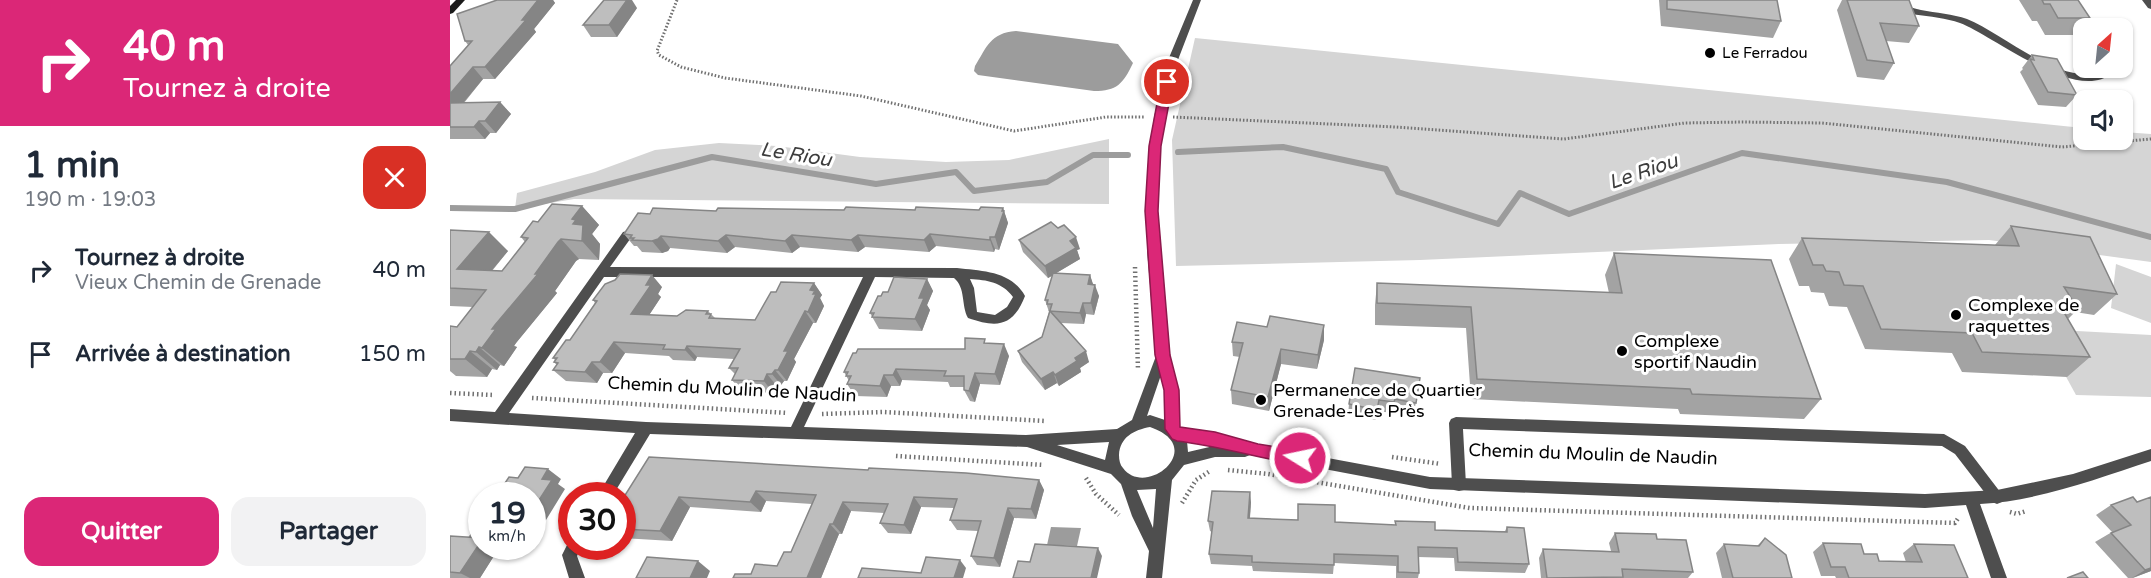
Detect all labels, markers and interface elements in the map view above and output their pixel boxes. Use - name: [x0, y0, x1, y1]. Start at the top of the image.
- north arrow: [2073, 18, 2133, 78]
- map controls: [2073, 18, 2133, 150]
- text: 40 m: [123, 21, 225, 72]
- icon: right: [24, 24, 102, 102]
- place label: Le Ferradou: [1722, 44, 1808, 62]
- marker: Le Ferradou: [1703, 46, 1717, 60]
- pin: [1141, 56, 1192, 107]
- icon: arrive: [1150, 65, 1183, 98]
- text: Tournez à droite: [123, 72, 331, 105]
- button: sound: [2073, 90, 2133, 150]
- water label: Le Riou: [759, 138, 835, 173]
- text: 1 min: [24, 144, 120, 187]
- button: close: [363, 146, 426, 209]
- water label: Le Riou: [1606, 148, 1683, 195]
- text: 190 m · 19:03: [24, 188, 156, 212]
- text: Tournez à droite: [75, 245, 244, 271]
- icon: right: [24, 254, 57, 287]
- text: 40 m: [372, 257, 426, 283]
- text: Vieux Chemin de Grenade: [75, 271, 321, 295]
- place label: Complexe de raquettes: [1968, 294, 2080, 337]
- marker: Complexe de raquettes: [1949, 308, 1963, 322]
- place label: Complexe sportif Naudin: [1634, 330, 1757, 373]
- icon: arrive: [24, 338, 57, 371]
- text: Arrivée à destination: [75, 341, 291, 367]
- text: 150 m: [359, 341, 426, 367]
- marker: Complexe sportif Naudin: [1615, 344, 1629, 358]
- street label: Chemin du Moulin de Naudin: [607, 371, 857, 407]
- place label: Permanence de Quartier Grenade-Les Près: [1273, 379, 1482, 422]
- marker: Permanence de Quartier Grenade-Les Près: [1254, 393, 1268, 407]
- position arrow: [1268, 426, 1332, 490]
- street label: Chemin du Moulin de Naudin: [1468, 439, 1718, 469]
- speed limit sign: 30: [558, 482, 636, 560]
- text: 19: [488, 495, 526, 532]
- button: Quitter: [24, 497, 219, 566]
- button: Partager: [231, 497, 426, 566]
- text: km/h: [488, 527, 526, 545]

